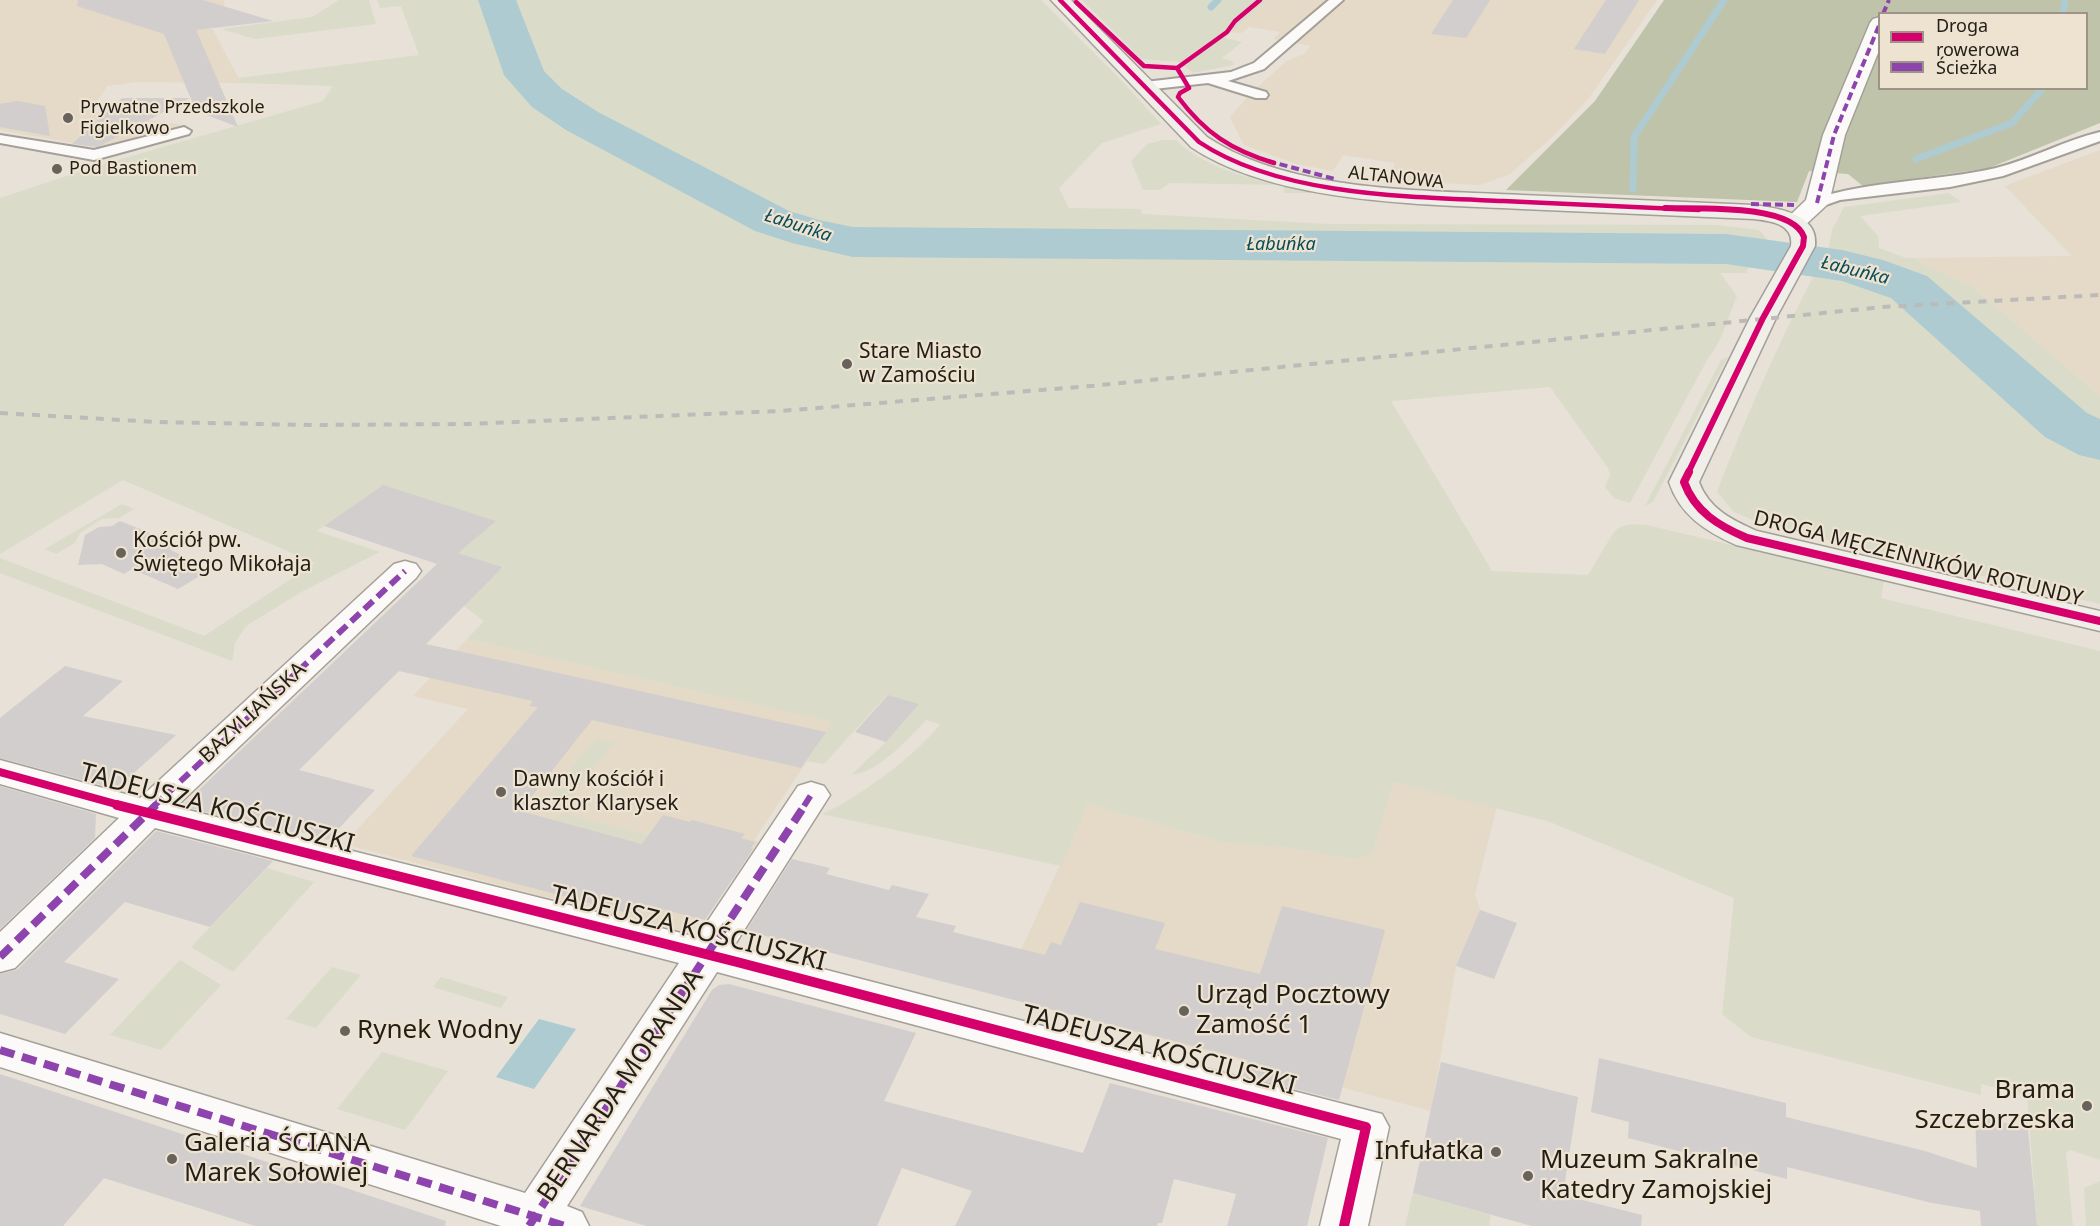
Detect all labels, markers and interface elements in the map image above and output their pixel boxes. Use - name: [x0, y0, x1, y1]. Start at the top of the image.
- legend: [1878, 12, 2088, 90]
- text: Droga rowerowa: [1936, 13, 2020, 61]
- text: Ścieżka: [1936, 55, 1997, 79]
- place label: Prywatne Przedszkole Figielkowo: [80, 97, 265, 140]
- marker: Prywatne Przedszkole Figielkowo: [61, 111, 75, 125]
- place label: Pod Bastionem: [69, 158, 197, 180]
- marker: Pod Bastionem: [50, 162, 64, 176]
- street label: ALTANOWA: [1347, 162, 1445, 194]
- water label: Łabuńka: [762, 205, 834, 247]
- water label: Łabuńka: [1246, 234, 1316, 256]
- water label: Łabuńka: [1819, 252, 1891, 290]
- place label: Stare Miasto w Zamościu: [859, 339, 982, 389]
- marker: Stare Miasto w Zamościu: [840, 357, 854, 371]
- street label: DROGA MĘCZENNIKÓW ROTUNDY: [1751, 506, 2085, 612]
- place label: Kościół pw. Świętego Mikołaja: [133, 528, 312, 578]
- marker: Kościół pw. Świętego Mikołaja: [114, 546, 128, 560]
- street label: BAZYLIAŃSKA: [195, 657, 311, 769]
- street label: TADEUSZA KOŚCIUSZKI: [76, 757, 358, 861]
- place label: Dawny kościół i klasztor Klarysek: [513, 767, 678, 817]
- marker: Dawny kościół i klasztor Klarysek: [494, 785, 508, 799]
- street label: TADEUSZA KOŚCIUSZKI: [547, 880, 829, 978]
- street label: BERNARDA MORANDA: [532, 964, 710, 1208]
- place label: Urząd Pocztowy Zamość 1: [1196, 980, 1390, 1042]
- street label: TADEUSZA KOŚCIUSZKI: [1018, 999, 1300, 1103]
- marker: Urząd Pocztowy Zamość 1: [1177, 1004, 1191, 1018]
- place label: Rynek Wodny: [357, 1015, 523, 1047]
- marker: Rynek Wodny: [338, 1024, 352, 1038]
- place label: Brama Szczebrzeska: [1915, 1075, 2075, 1136]
- marker: Brama Szczebrzeska: [2080, 1099, 2094, 1113]
- place label: Galeria ŚCIANA Marek Sołowiej: [184, 1128, 370, 1190]
- place label: Infułatka: [1375, 1136, 1484, 1168]
- marker: Infułatka: [1489, 1145, 1503, 1159]
- place label: Muzeum Sakralne Katedry Zamojskiej: [1540, 1145, 1772, 1206]
- marker: Galeria ŚCIANA Marek Sołowiej: [165, 1152, 179, 1166]
- marker: Muzeum Sakralne Katedry Zamojskiej: [1521, 1169, 1535, 1183]

